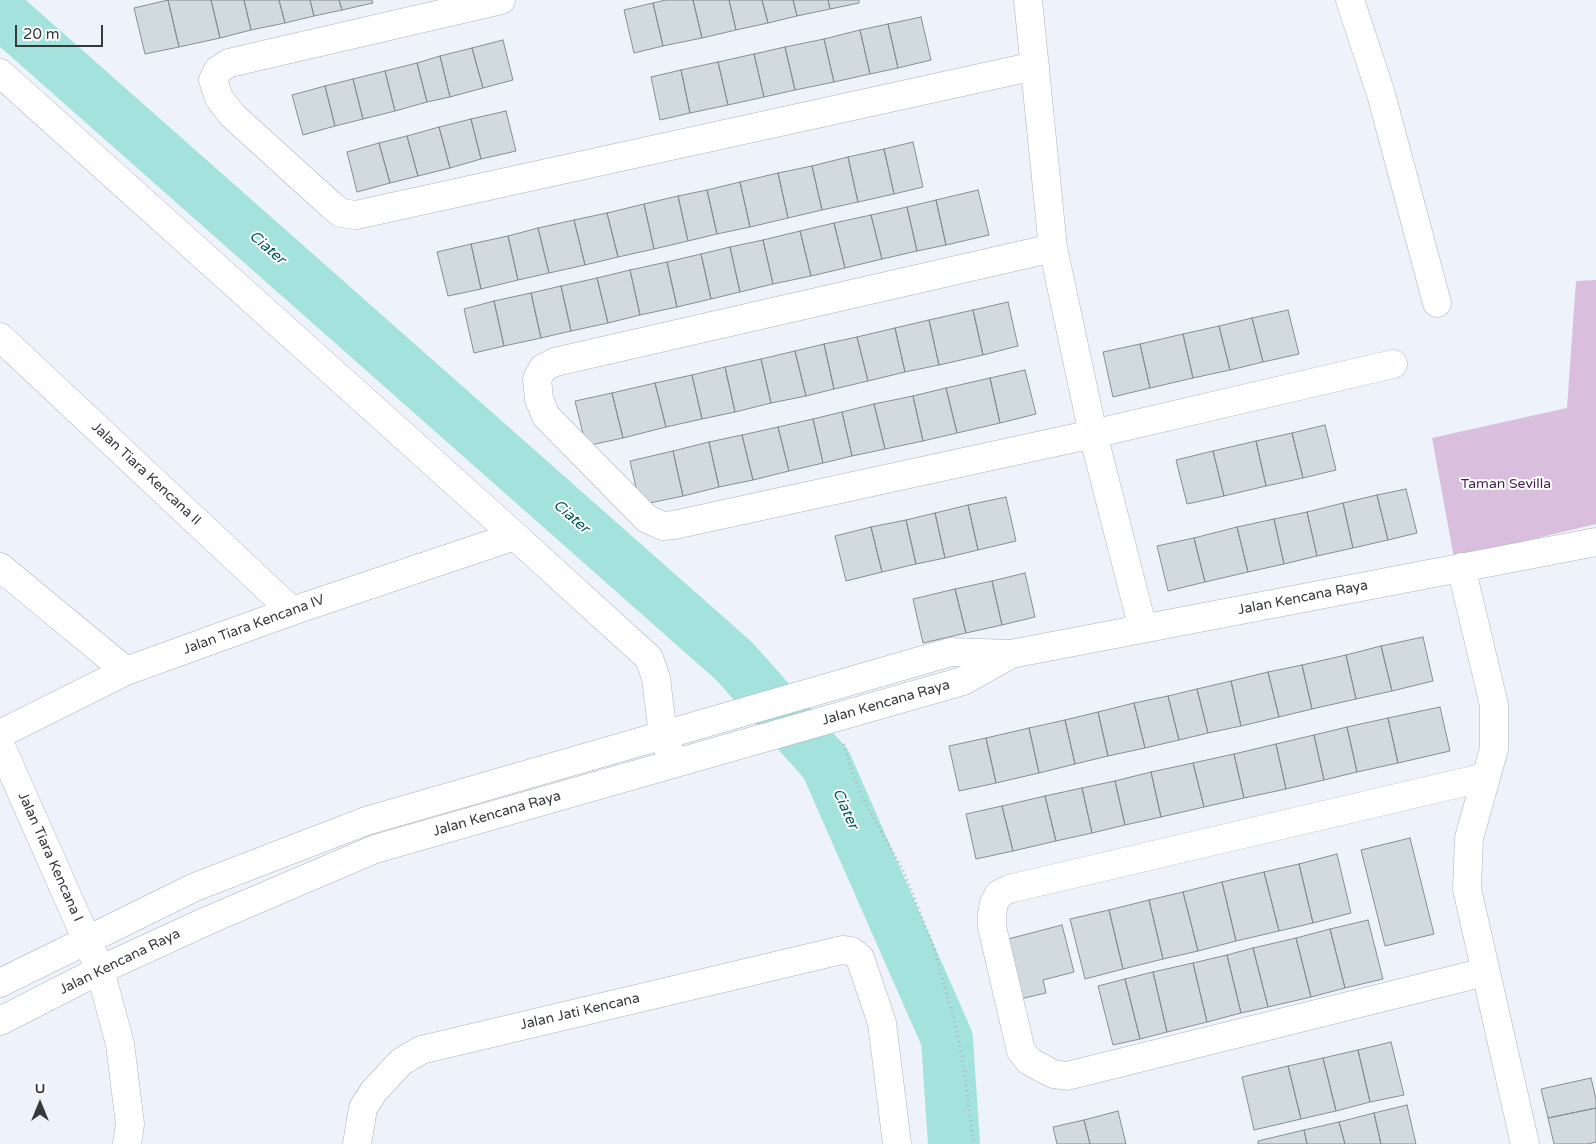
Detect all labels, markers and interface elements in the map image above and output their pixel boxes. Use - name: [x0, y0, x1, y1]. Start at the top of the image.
- scale bar: [18, 15, 105, 47]
- text: 20 m: [23, 25, 60, 43]
- water label: Ciater: [245, 227, 289, 269]
- street label: Jalan Tiara Kencana II: [88, 419, 204, 529]
- park label: Taman Sevilla: [1461, 476, 1551, 492]
- water label: Ciater: [549, 496, 593, 538]
- street label: Jalan Kencana Raya: [1237, 577, 1369, 619]
- street label: Jalan Tiara Kencana IV: [181, 592, 327, 658]
- street label: Jalan Kencana Raya: [820, 677, 952, 729]
- water label: Ciater: [828, 786, 862, 832]
- street label: Jalan Kencana Raya: [431, 788, 563, 840]
- street label: Jalan Tiara Kencana I: [14, 790, 86, 924]
- street label: Jalan Kencana Raya: [57, 925, 183, 999]
- street label: Jalan Jati Kencana: [519, 990, 641, 1034]
- north arrow: [15, 1079, 65, 1129]
- text: U: [35, 1080, 45, 1097]

